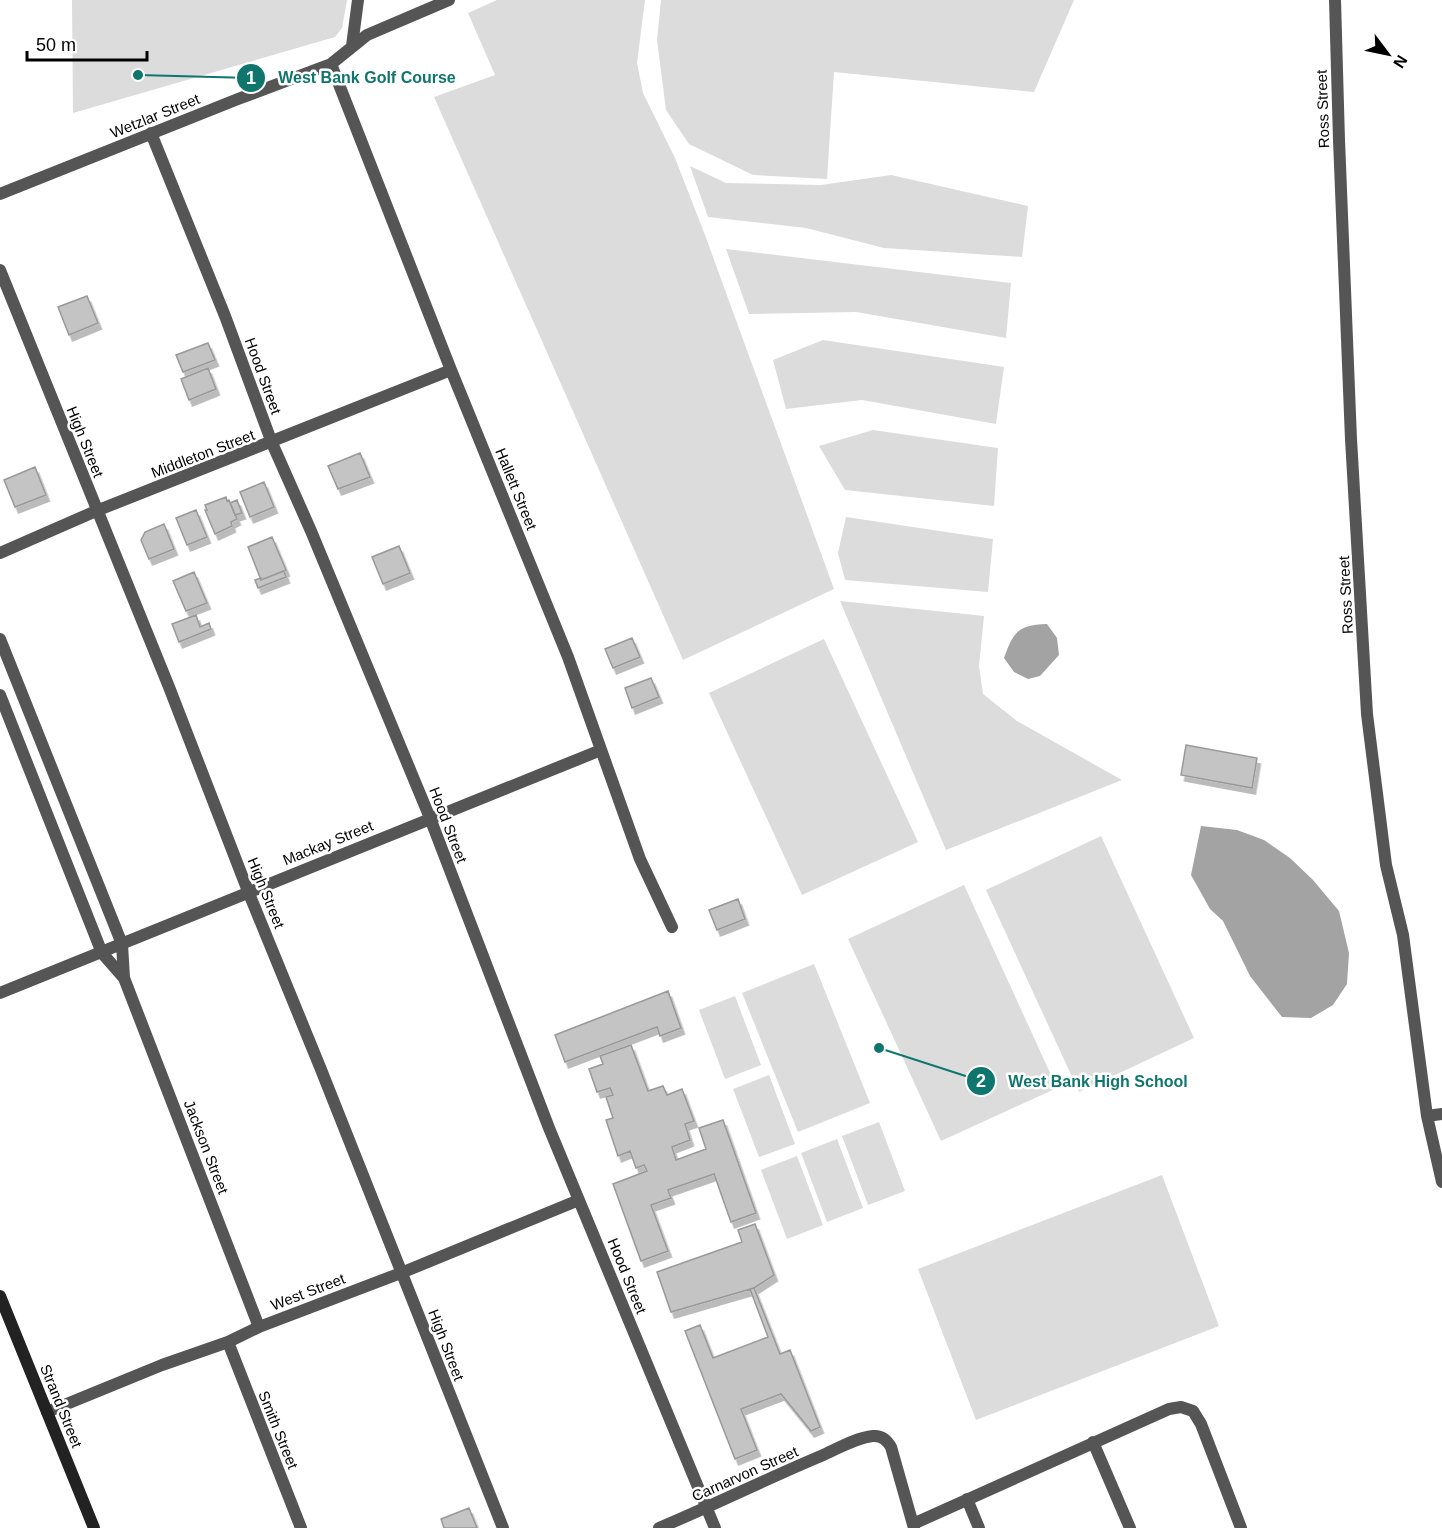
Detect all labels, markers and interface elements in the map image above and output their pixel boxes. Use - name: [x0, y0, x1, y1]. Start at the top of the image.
- scale bar: [27, 24, 147, 62]
- north arrow: [1358, 24, 1418, 84]
- text: 50 m: [36, 35, 76, 55]
- text: N: [1390, 52, 1411, 71]
- callout: West Bank Golf Course: [236, 61, 467, 95]
- text: 1: [246, 68, 256, 88]
- text: West Bank Golf Course: [278, 69, 456, 86]
- street label: Ross Street: [1313, 69, 1332, 148]
- street label: Wetzlar Street: [108, 90, 203, 141]
- street label: Hood Street: [242, 335, 285, 417]
- street label: High Street: [64, 404, 108, 481]
- street label: Middleton Street: [149, 426, 258, 481]
- street label: Hallett Street: [492, 445, 541, 533]
- street label: Ross Street: [1335, 555, 1356, 635]
- street label: Hood Street: [426, 784, 471, 866]
- street label: Mackay Street: [280, 816, 376, 868]
- street label: High Street: [245, 855, 289, 932]
- callout: West Bank High School: [966, 1064, 1199, 1098]
- text: 2: [976, 1071, 986, 1091]
- text: West Bank High School: [1008, 1073, 1188, 1090]
- street label: Jackson Street: [181, 1097, 232, 1197]
- street label: Hood Street: [605, 1236, 651, 1317]
- street label: West Street: [268, 1269, 348, 1313]
- street label: High Street: [425, 1307, 468, 1384]
- street label: Strand Street: [37, 1362, 86, 1451]
- street label: Smith Street: [255, 1388, 302, 1472]
- street label: Carnarvon Street: [689, 1442, 801, 1505]

